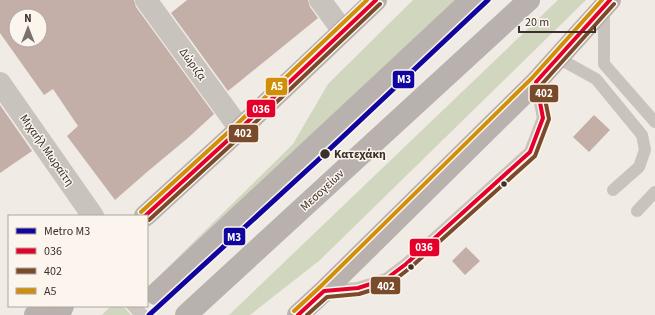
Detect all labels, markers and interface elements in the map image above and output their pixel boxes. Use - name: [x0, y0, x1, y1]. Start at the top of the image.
- north arrow: [8, 8, 48, 48]
- scale bar: [519, 8, 595, 34]
- text: N: [24, 11, 32, 26]
- text: 20 m: [525, 14, 549, 31]
- street label: Δώριζα: [175, 44, 210, 84]
- line badge: Μ3: [392, 70, 415, 89]
- text: Μ3: [397, 72, 411, 87]
- line badge: A5: [265, 77, 288, 96]
- text: A5: [270, 79, 283, 94]
- line badge: 402: [529, 84, 559, 103]
- text: 402: [535, 86, 553, 101]
- line badge: 036: [246, 99, 276, 118]
- text: 036: [252, 102, 270, 117]
- street label: Μιχαήλ Μωραΐτη: [15, 111, 78, 190]
- line badge: 402: [228, 124, 259, 143]
- text: 402: [234, 126, 252, 141]
- place label: Κατεχάκη: [334, 146, 386, 163]
- marker: Κατεχάκη: [318, 147, 332, 161]
- street label: Μεσογείων: [297, 165, 348, 215]
- unlabelled marker: [499, 179, 509, 189]
- legend: [8, 215, 148, 307]
- text: Metro Μ3: [44, 223, 90, 240]
- line badge: Μ3: [223, 227, 246, 246]
- text: Μ3: [227, 230, 241, 245]
- line badge: 036: [409, 238, 440, 257]
- text: 036: [415, 240, 433, 255]
- text: 036: [44, 243, 62, 260]
- unlabelled marker: [406, 262, 416, 272]
- text: 402: [44, 263, 62, 280]
- line badge: 402: [370, 276, 401, 295]
- text: 402: [377, 279, 395, 294]
- text: A5: [44, 283, 57, 300]

